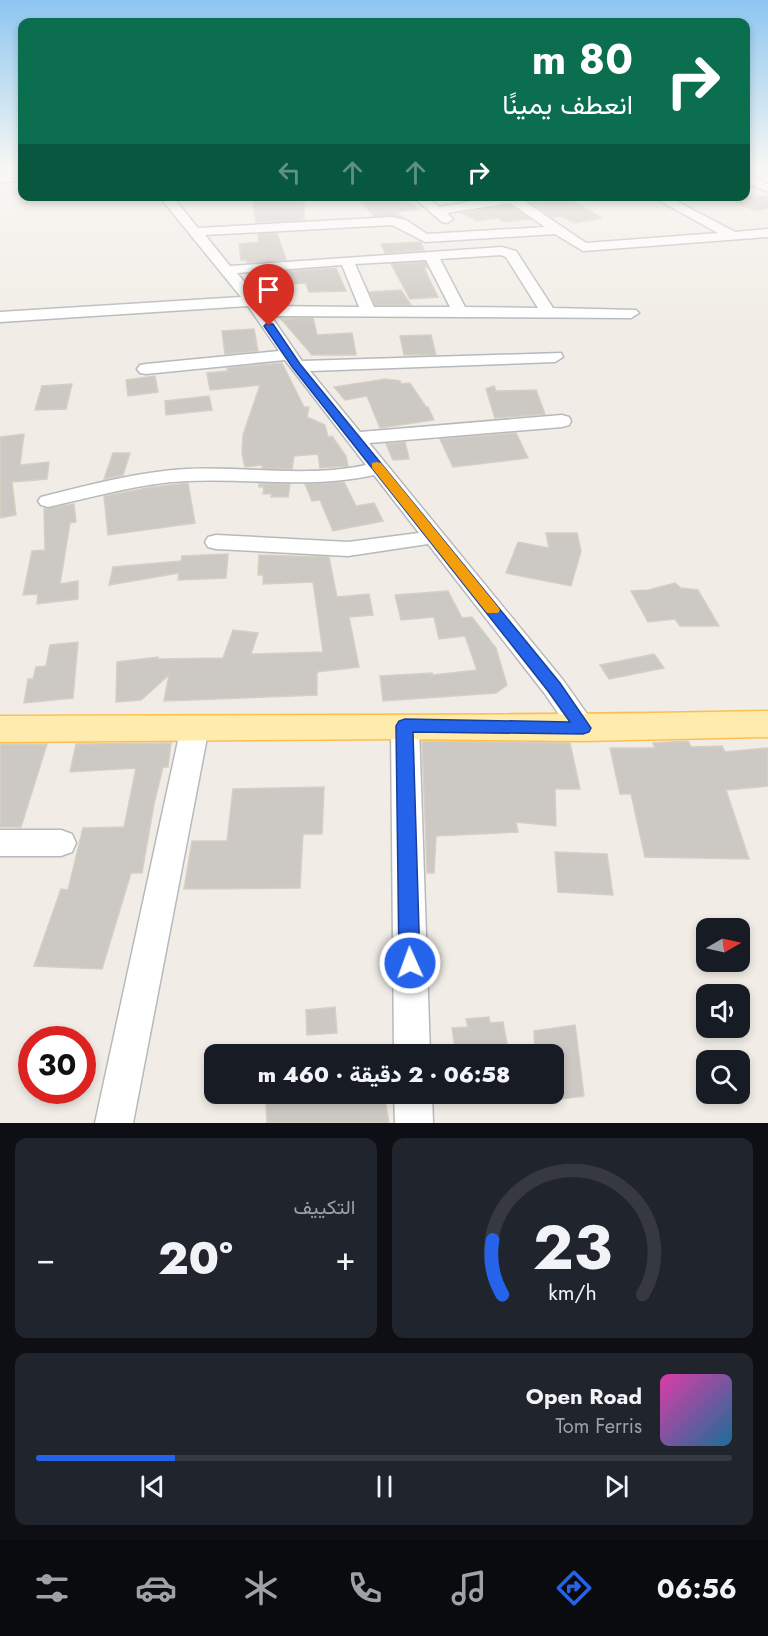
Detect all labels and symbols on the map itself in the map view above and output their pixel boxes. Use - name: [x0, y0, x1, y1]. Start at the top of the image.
- pin: [243, 264, 294, 326]
- north arrow: [696, 918, 750, 972]
- position arrow: [378, 931, 442, 995]
- speed limit sign: 30: [18, 1026, 96, 1104]

